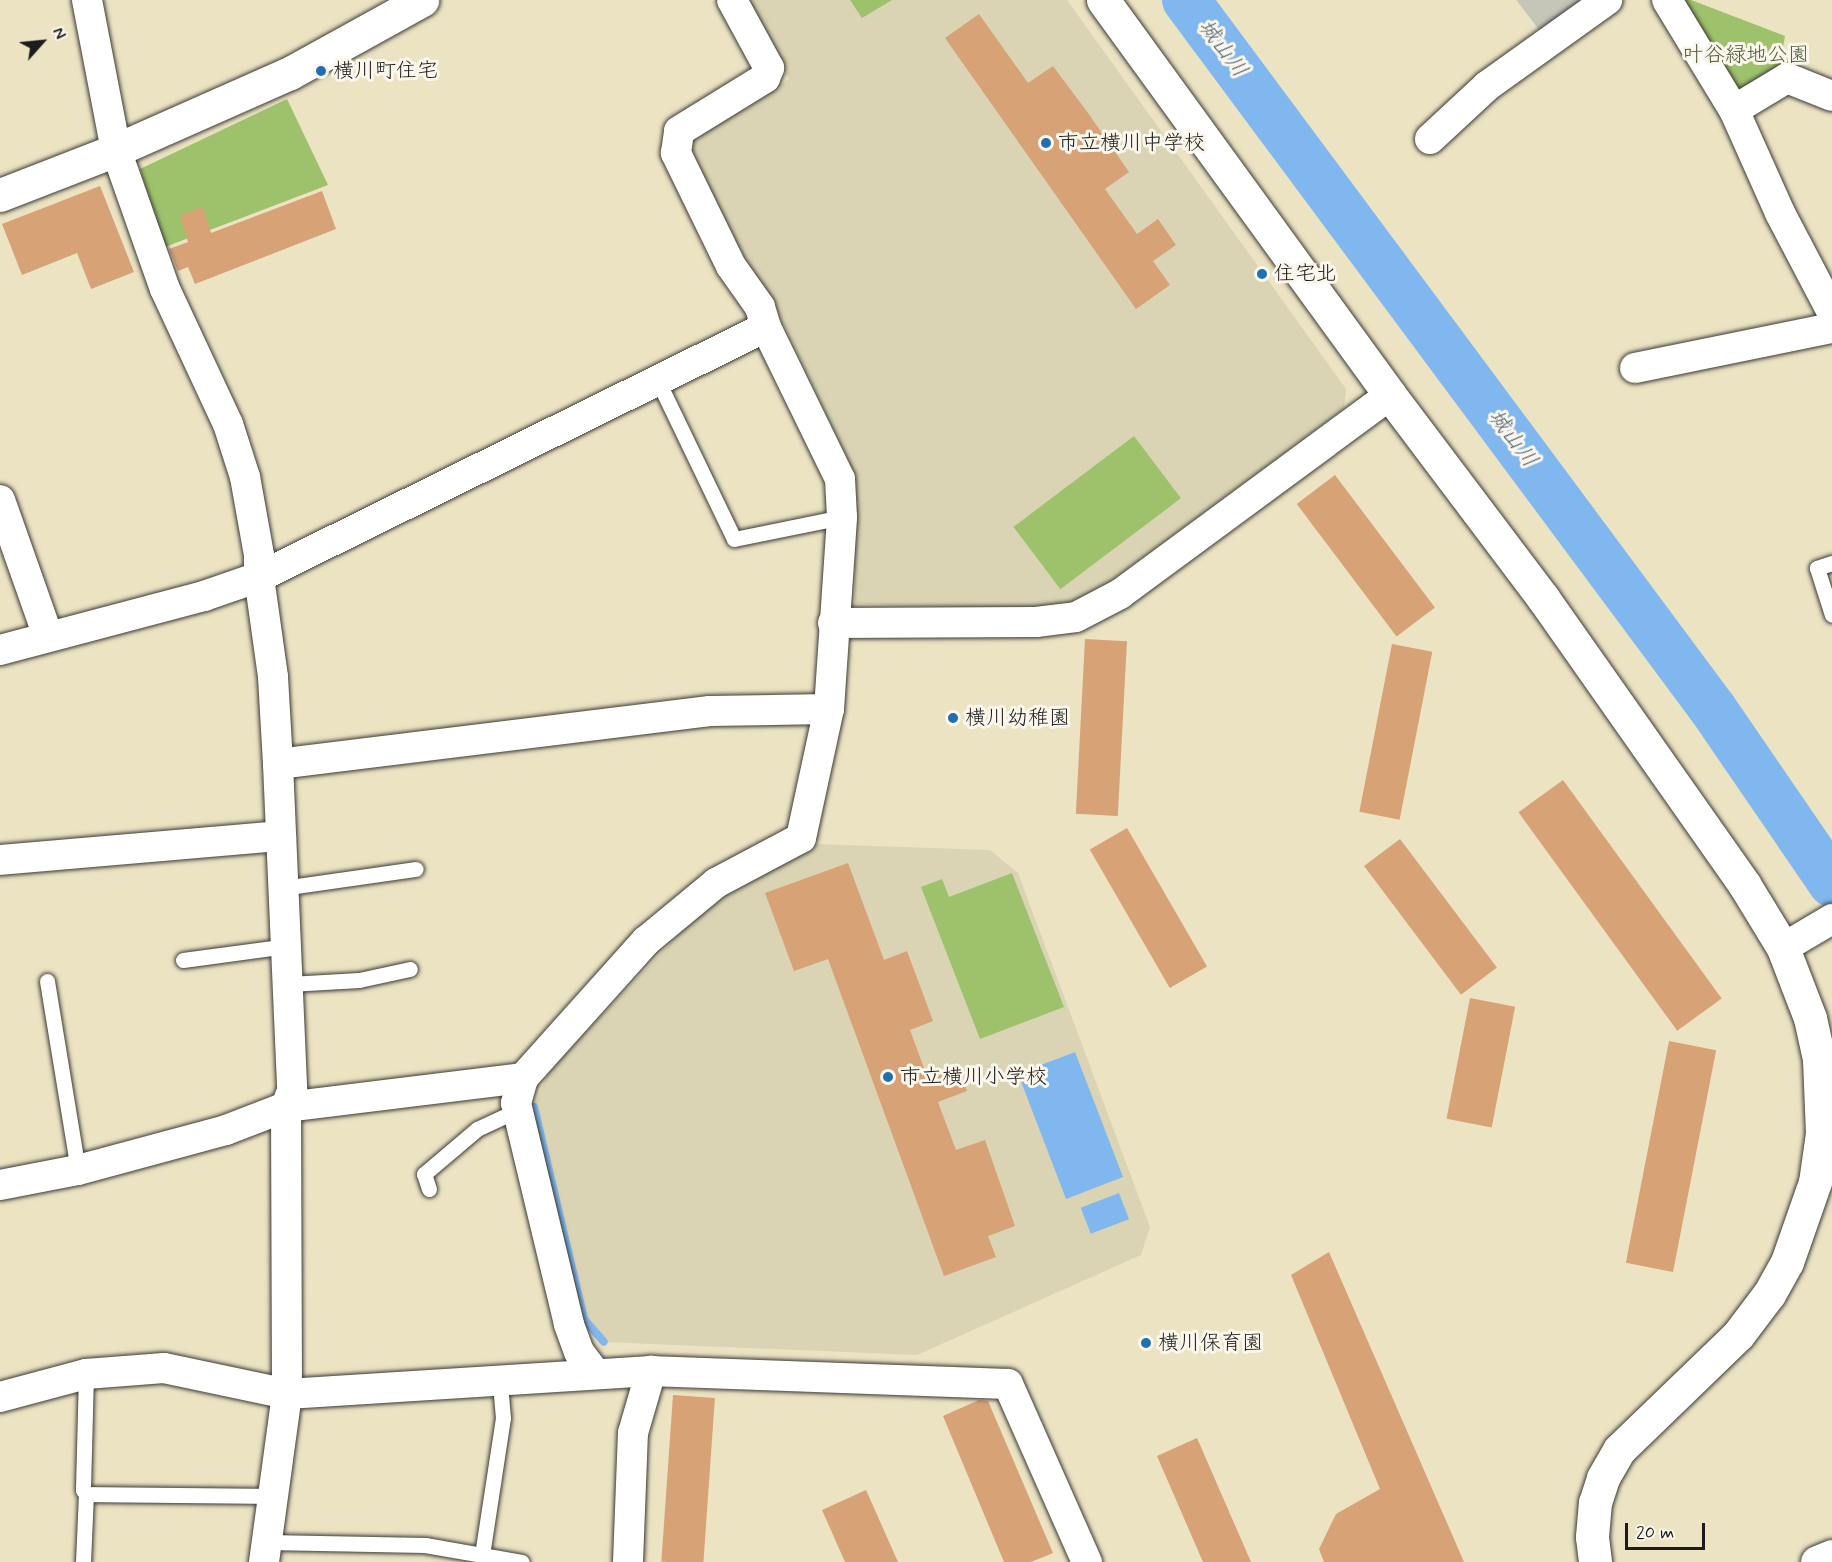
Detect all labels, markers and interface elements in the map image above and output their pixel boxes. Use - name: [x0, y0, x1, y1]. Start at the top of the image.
- north arrow: [12, 12, 72, 72]
- water label: 城山川: [1192, 15, 1252, 83]
- text: N: [47, 24, 70, 43]
- park label: 叶谷緑地公園: [1683, 42, 1809, 68]
- place label: 横川町住宅: [333, 58, 438, 84]
- marker: 横川町住宅: [314, 64, 328, 78]
- place label: 市立横川中学校: [1058, 130, 1205, 156]
- marker: 市立横川中学校: [1039, 136, 1053, 150]
- place label: 住宅北: [1274, 261, 1337, 287]
- marker: 住宅北: [1255, 267, 1269, 281]
- water label: 城山川: [1482, 405, 1542, 473]
- place label: 横川幼稚園: [965, 705, 1070, 731]
- marker: 横川幼稚園: [946, 711, 960, 725]
- place label: 市立横川小学校: [900, 1064, 1047, 1090]
- marker: 市立横川小学校: [881, 1070, 895, 1084]
- place label: 横川保育園: [1158, 1330, 1263, 1356]
- marker: 横川保育園: [1139, 1336, 1153, 1350]
- scale bar: [1628, 1511, 1708, 1549]
- text: 20 m: [1636, 1521, 1674, 1545]

